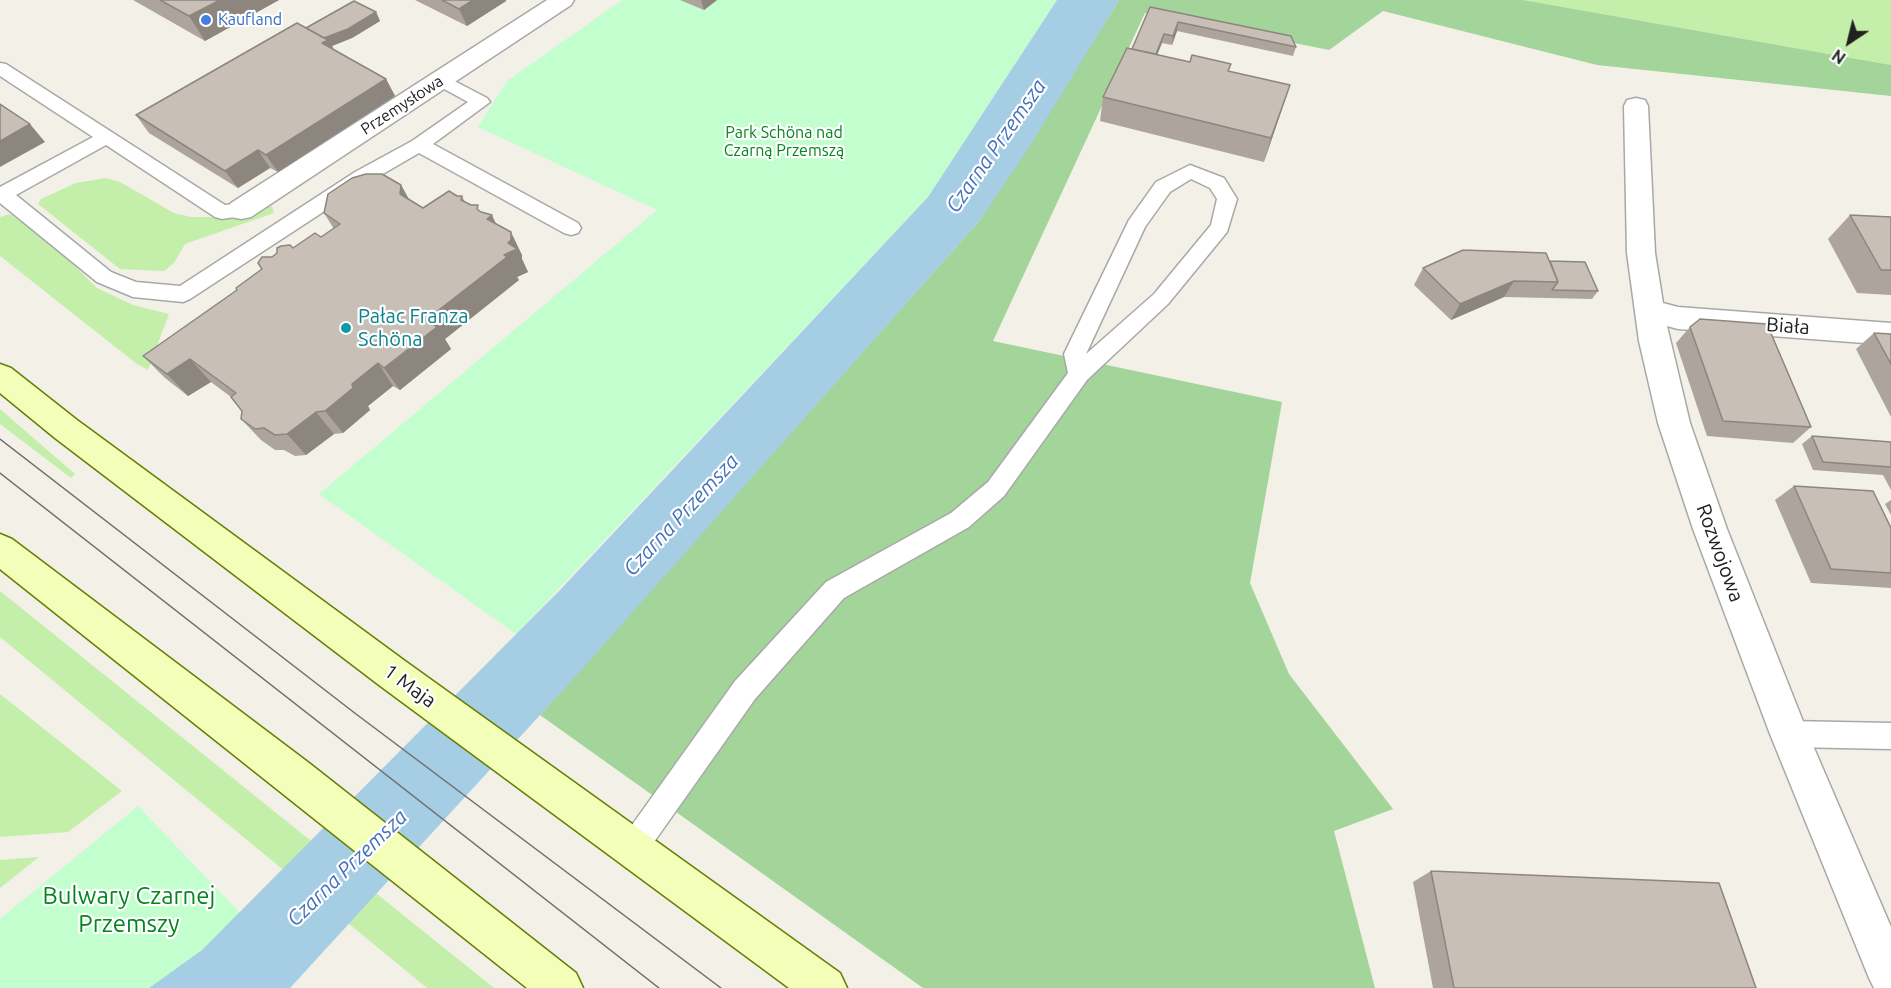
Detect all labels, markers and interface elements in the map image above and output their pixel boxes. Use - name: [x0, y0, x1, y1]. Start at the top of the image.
- place label: Kaufland: [218, 10, 282, 30]
- north arrow: [1819, 12, 1879, 72]
- marker: Kaufland: [199, 13, 213, 27]
- text: N: [1829, 46, 1849, 68]
- street label: Przemysłowa: [357, 71, 447, 139]
- water label: Czarna Przemsza: [941, 74, 1051, 218]
- park label: Park Schöna nad Czarną Przemszą: [724, 123, 844, 161]
- place label: Pałac Franza Schöna: [358, 304, 468, 351]
- street label: Biała: [1765, 313, 1811, 339]
- marker: Pałac Franza Schöna: [339, 321, 353, 335]
- water label: Czarna Przemsza: [618, 449, 744, 581]
- street label: Rozwojowa: [1691, 501, 1749, 605]
- street label: 1 Maja: [379, 659, 441, 713]
- water label: Czarna Przemsza: [282, 804, 412, 932]
- park label: Bulwary Czarnej Przemszy: [43, 882, 215, 938]

